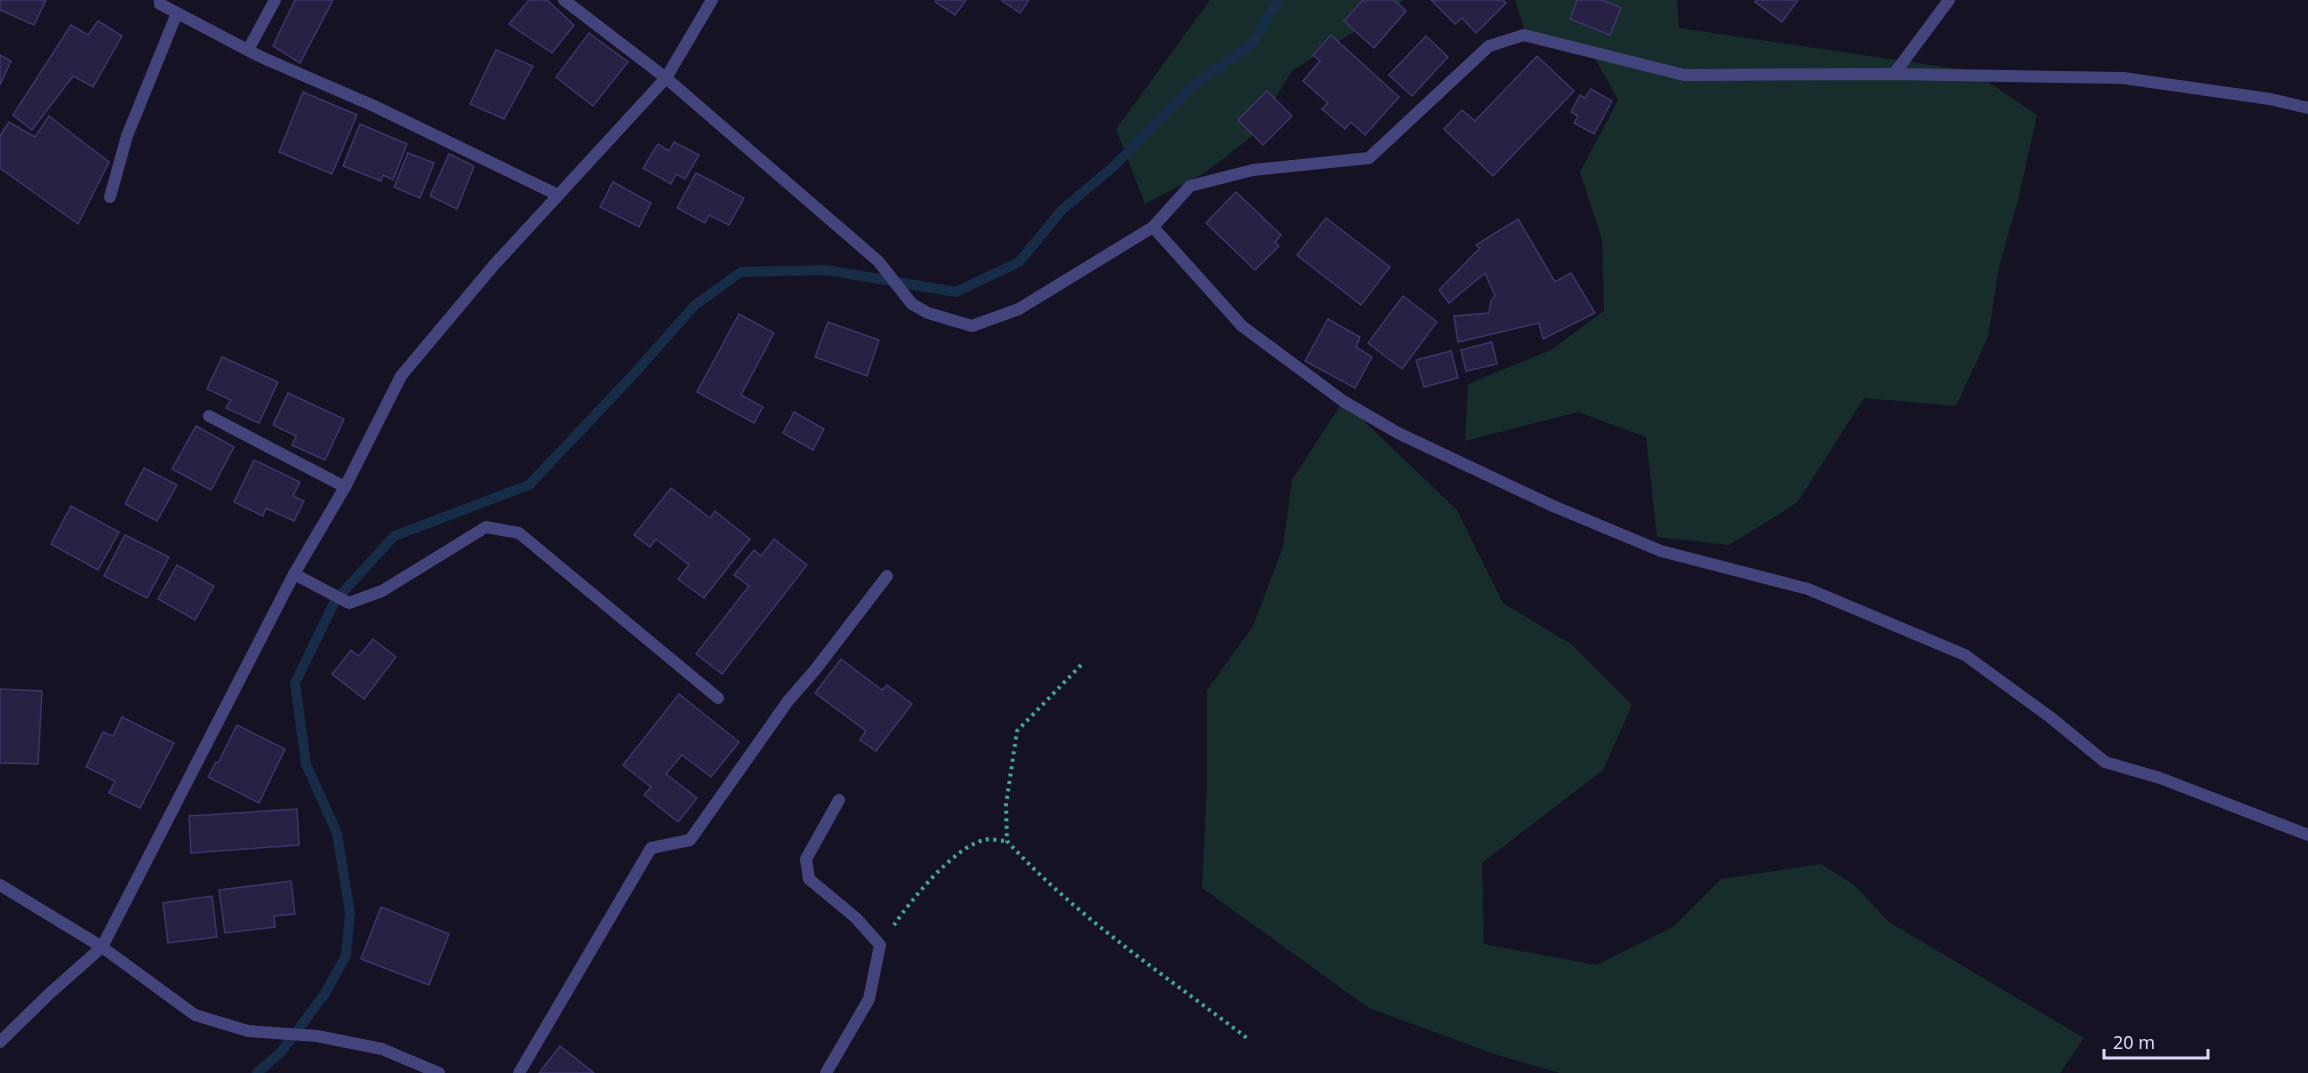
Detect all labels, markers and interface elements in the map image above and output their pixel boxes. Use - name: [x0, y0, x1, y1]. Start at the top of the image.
- scale bar: [2104, 1022, 2208, 1060]
- text: 20 m: [2113, 1030, 2155, 1054]

